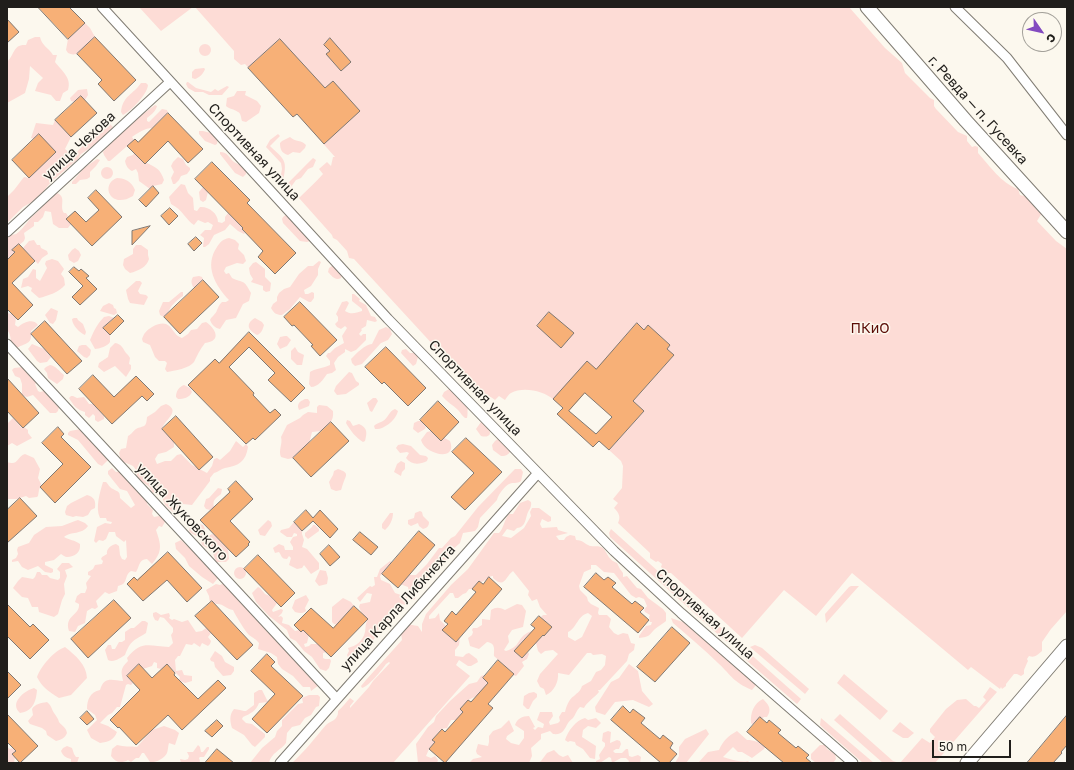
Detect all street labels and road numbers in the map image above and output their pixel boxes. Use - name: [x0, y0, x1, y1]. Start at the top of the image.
- street label: г. Ревда — п. Гусевка: [925, 52, 1031, 168]
- street label: Спортивная улица: [205, 100, 303, 204]
- street label: улица Чехова: [39, 108, 119, 184]
- street label: Спортивная улица: [425, 336, 525, 440]
- street label: улица Жуковского: [132, 460, 232, 564]
- street label: улица Карла Либкнехта: [337, 542, 459, 674]
- street label: Спортивная улица: [652, 565, 758, 663]

